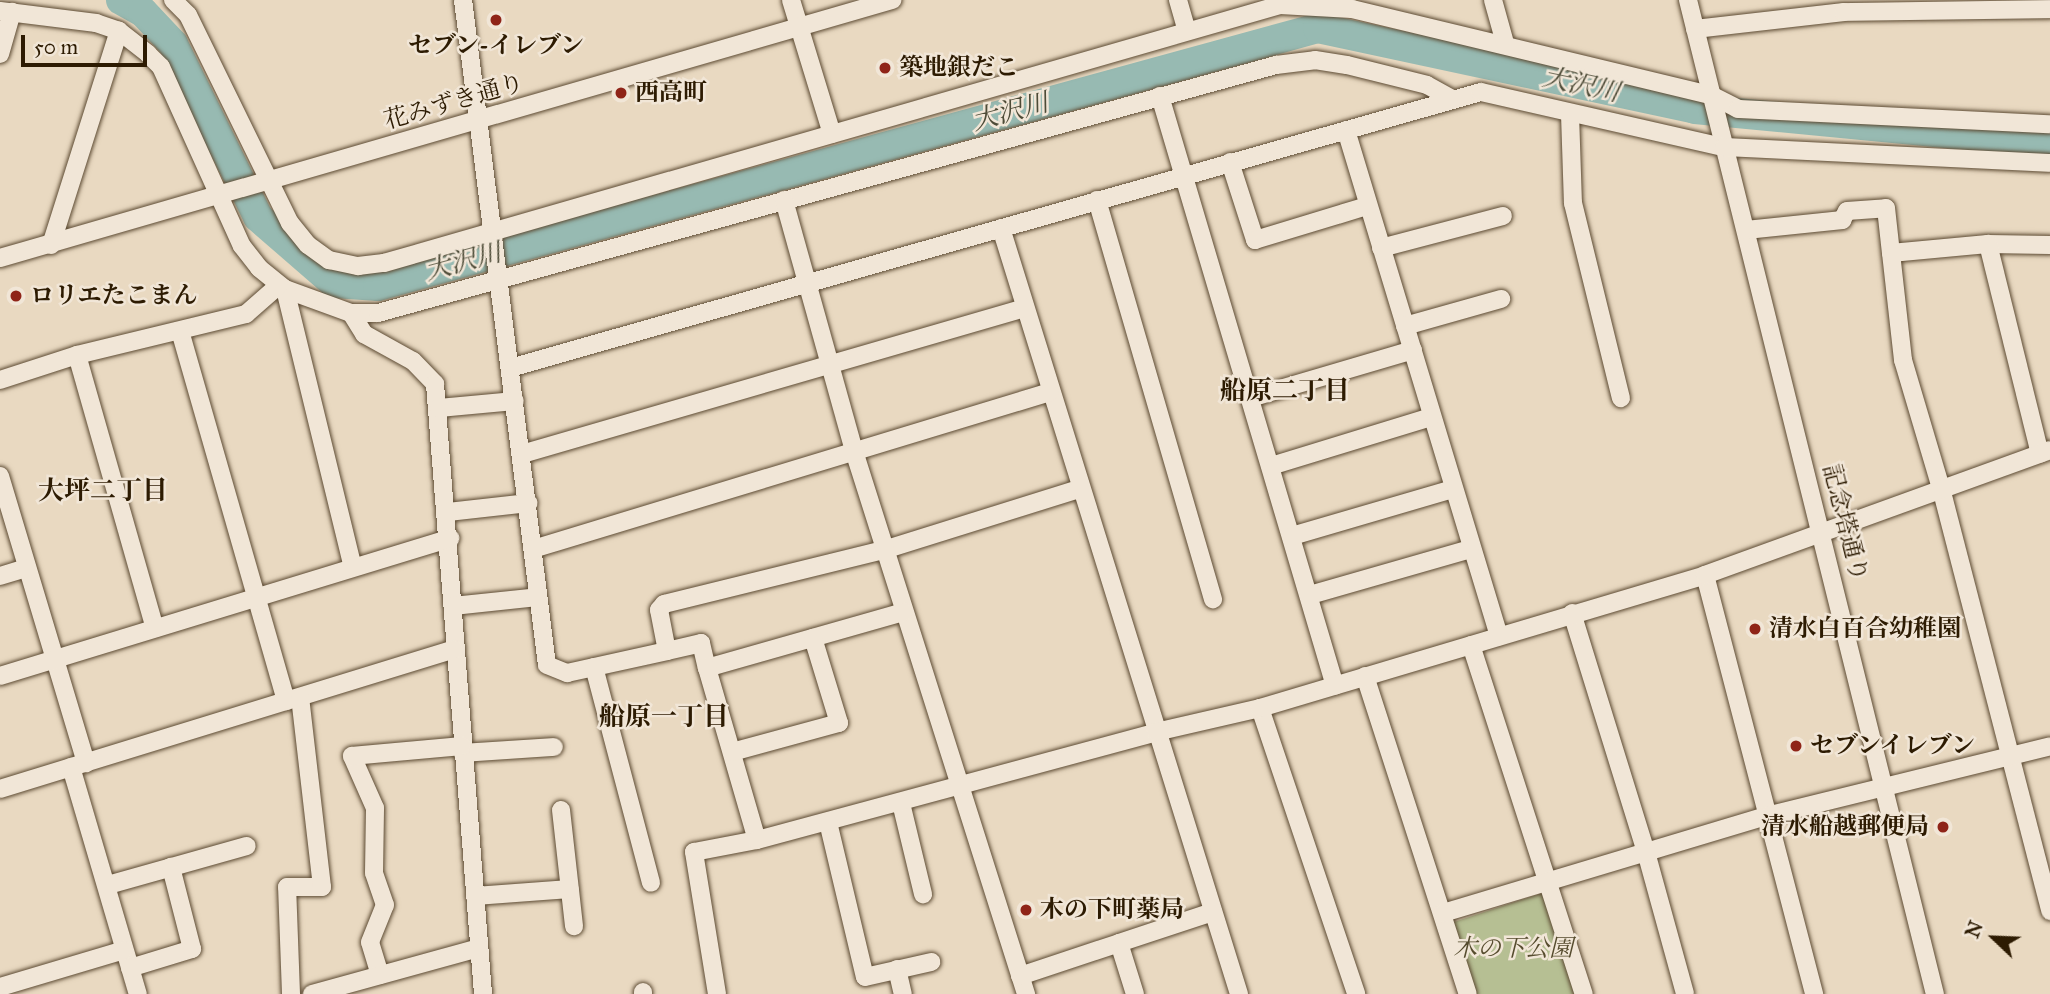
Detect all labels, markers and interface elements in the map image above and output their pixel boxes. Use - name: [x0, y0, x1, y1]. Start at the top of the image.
- marker: セブン-イレブン: [488, 12, 504, 28]
- scale bar: [24, 21, 150, 65]
- place label: セブン-イレブン: [407, 32, 585, 60]
- text: 50 m: [34, 34, 78, 60]
- place label: 築地銀だこ: [899, 54, 1019, 82]
- marker: 築地銀だこ: [877, 60, 893, 76]
- water label: 大沢川: [1540, 62, 1622, 108]
- street label: 花みずき通り: [381, 68, 527, 136]
- place label: 西高町: [635, 79, 707, 107]
- marker: 西高町: [613, 85, 629, 101]
- water label: 大沢川: [968, 87, 1052, 137]
- water label: 大沢川: [421, 237, 505, 287]
- place label: ロリエたこまん: [30, 282, 198, 310]
- marker: ロリエたこまん: [8, 288, 24, 304]
- district label: 船原二丁目: [1220, 375, 1350, 407]
- street label: 記念塔通り: [1817, 461, 1873, 585]
- district label: 大坪二丁目: [38, 475, 168, 507]
- place label: 清水白百合幼稚園: [1769, 615, 1961, 643]
- marker: 清水白百合幼稚園: [1747, 621, 1763, 637]
- district label: 船原一丁目: [599, 701, 729, 733]
- place label: セブンイレブン: [1810, 732, 1978, 760]
- marker: セブンイレブン: [1788, 738, 1804, 754]
- place label: 清水船越郵便局: [1761, 813, 1929, 841]
- marker: 清水船越郵便局: [1935, 819, 1951, 835]
- place label: 木の下町薬局: [1040, 896, 1184, 924]
- marker: 木の下町薬局: [1018, 902, 1034, 918]
- north arrow: [1959, 903, 2029, 973]
- text: N: [1960, 918, 1988, 942]
- park label: 木の下公園: [1453, 935, 1573, 963]

